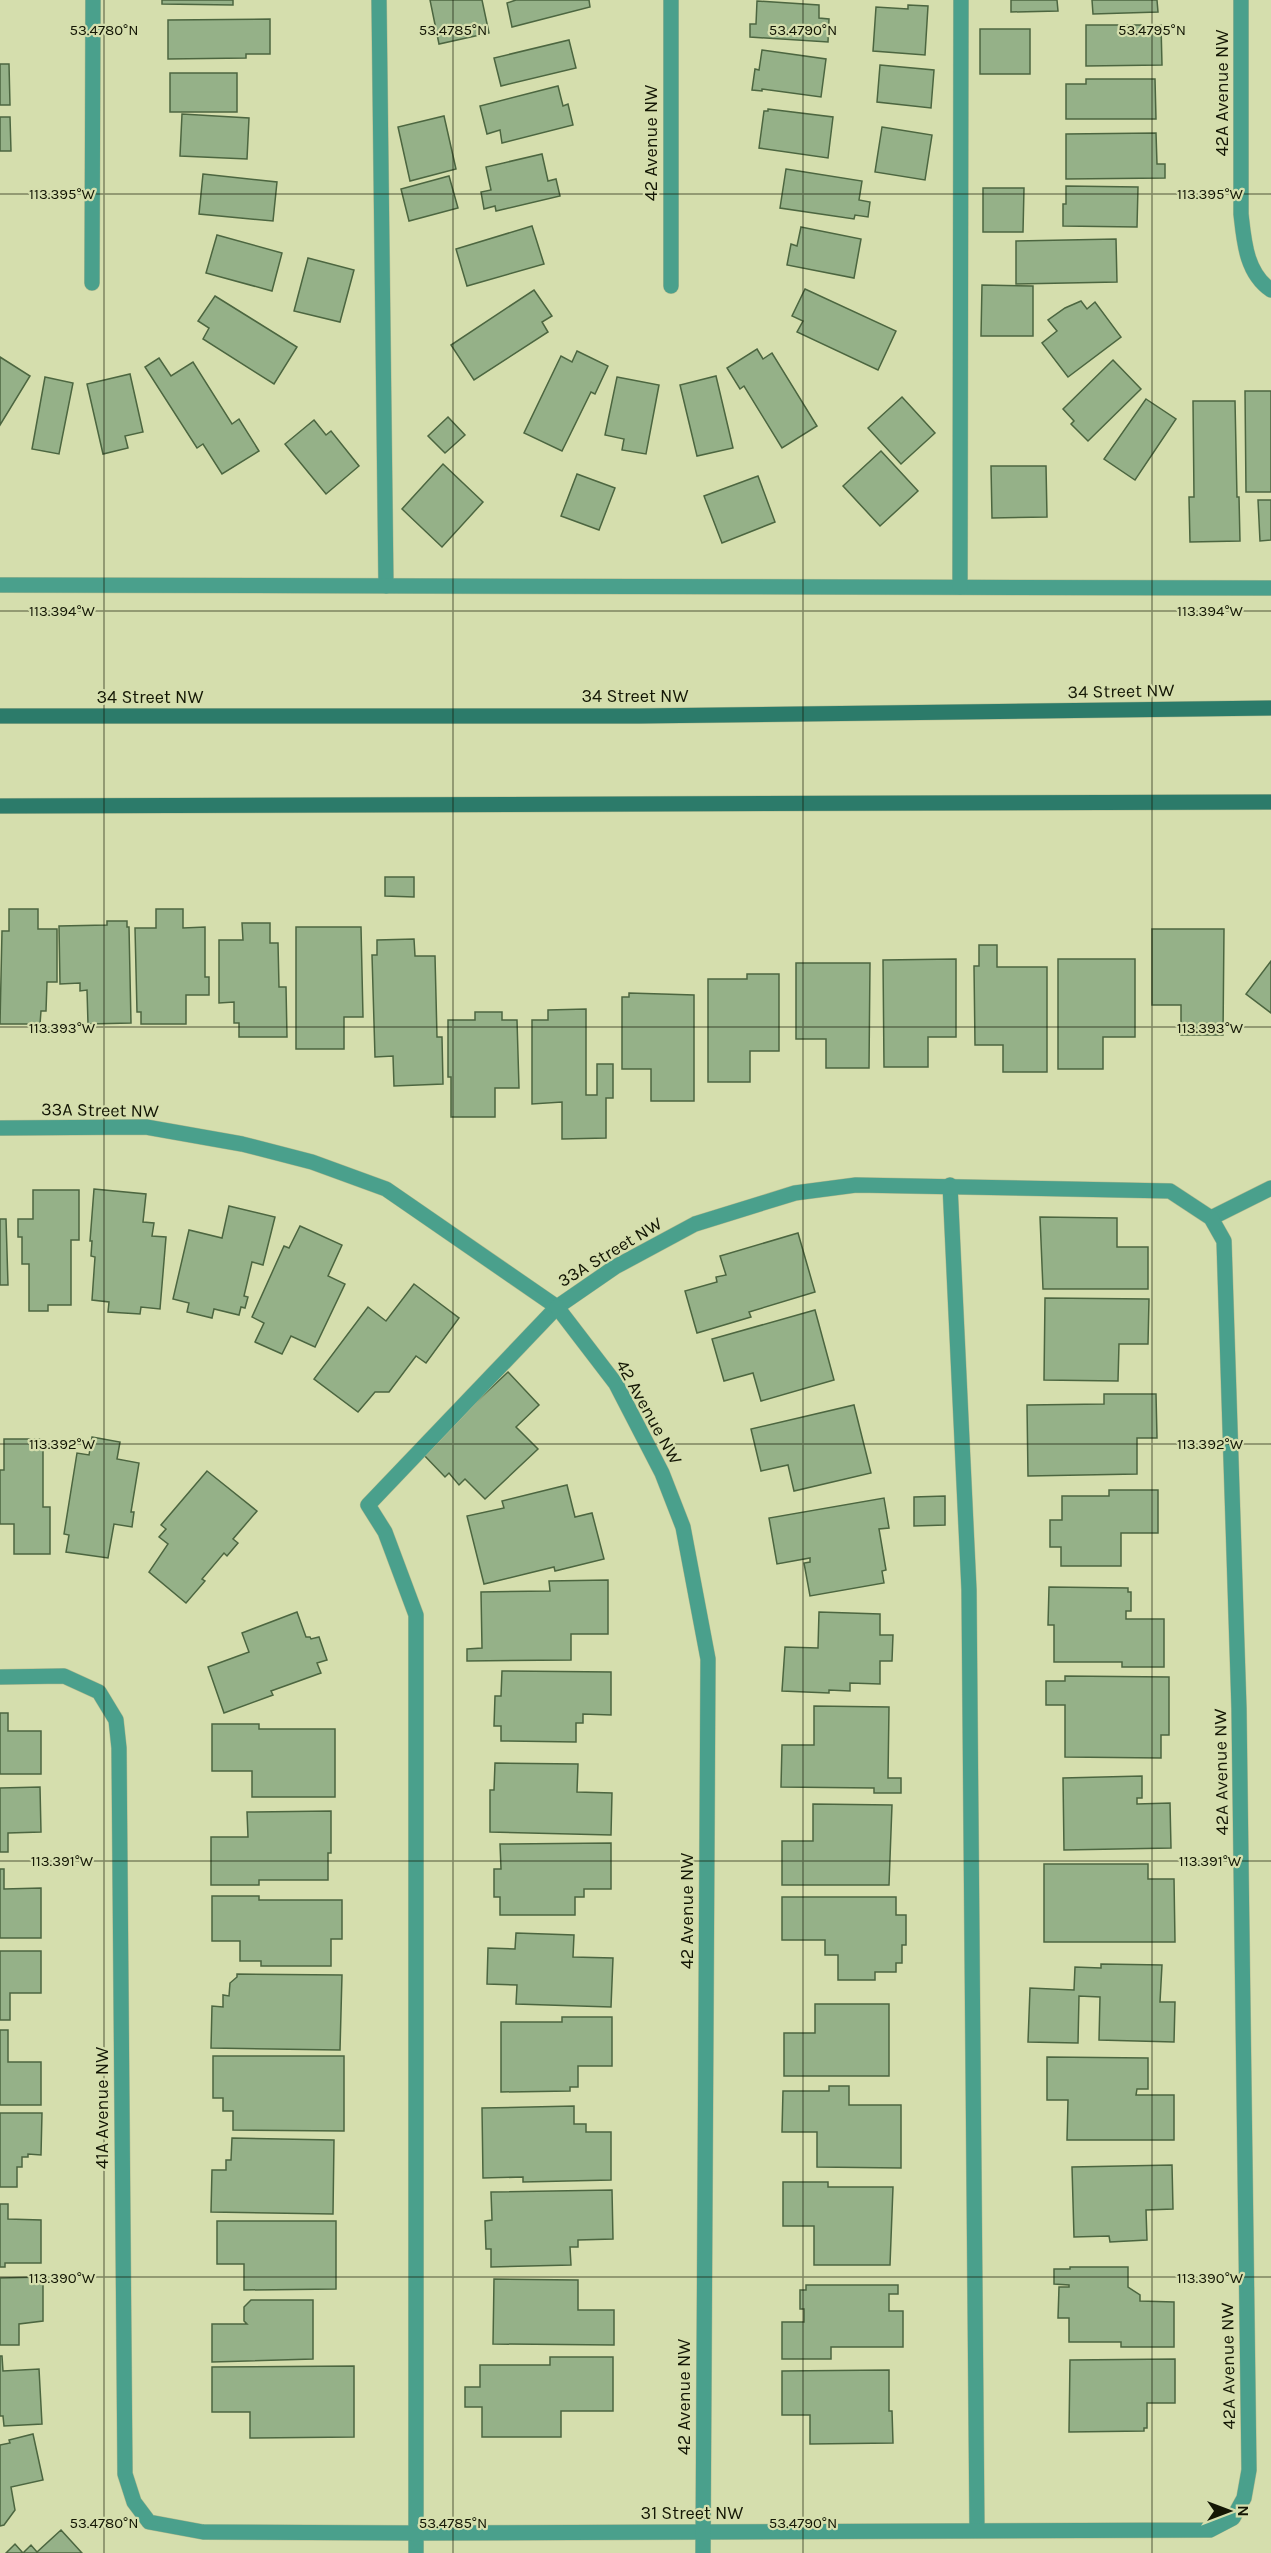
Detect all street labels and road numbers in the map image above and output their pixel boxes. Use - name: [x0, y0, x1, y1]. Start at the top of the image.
- street label: 42A Avenue NW: [1211, 29, 1233, 157]
- street label: 42 Avenue NW: [640, 85, 662, 201]
- street label: 34 Street NW: [1067, 679, 1175, 703]
- street label: 34 Street NW: [581, 685, 689, 707]
- street label: 34 Street NW: [96, 686, 204, 708]
- street label: 33A Street NW: [41, 1098, 159, 1122]
- street label: 33A Street NW: [554, 1212, 666, 1292]
- street label: 42 Avenue NW: [611, 1356, 687, 1468]
- street label: 42A Avenue NW: [1209, 1708, 1233, 1836]
- street label: 42 Avenue NW: [676, 1853, 698, 1969]
- street label: 41A Avenue NW: [91, 2047, 113, 2169]
- street label: 42A Avenue NW: [1216, 2302, 1240, 2430]
- street label: 42 Avenue NW: [673, 2339, 695, 2455]
- street label: 31 Street NW: [641, 2502, 743, 2524]

